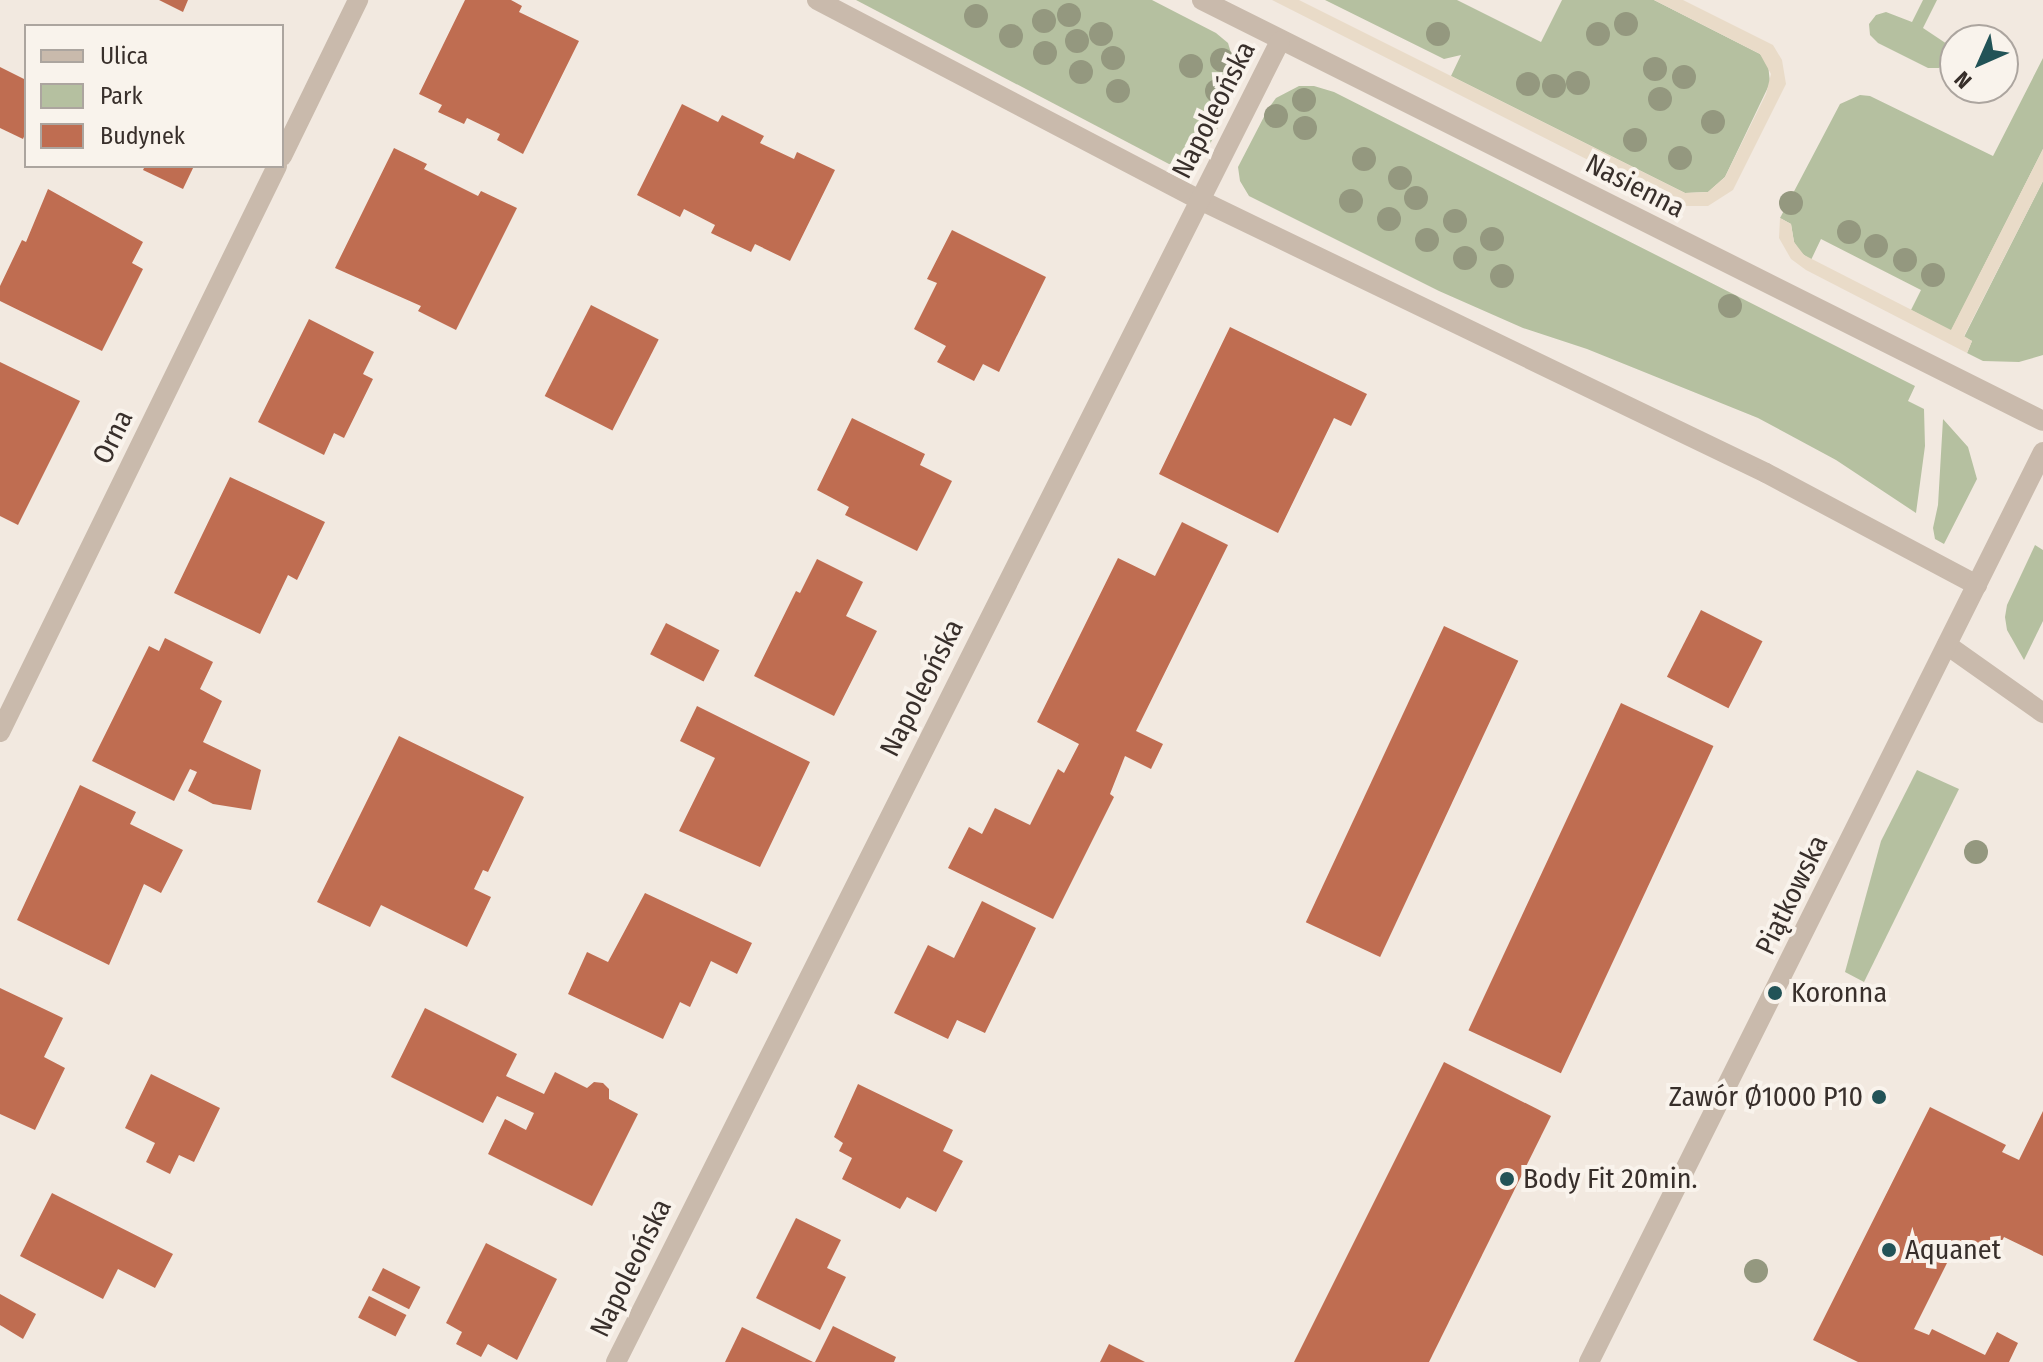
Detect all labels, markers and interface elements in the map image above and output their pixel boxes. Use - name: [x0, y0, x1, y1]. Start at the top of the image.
- legend: [24, 24, 284, 168]
- north arrow: [1939, 24, 2019, 104]
- street label: Napoleońska: [1165, 36, 1263, 184]
- text: Ulica: [100, 42, 148, 70]
- text: N: [1949, 66, 1977, 94]
- text: Park: [100, 82, 143, 110]
- text: Budynek: [100, 122, 185, 150]
- street label: Nasienna: [1580, 147, 1690, 225]
- street label: Orna: [86, 405, 140, 469]
- street label: Napoleońska: [873, 614, 971, 762]
- street label: Piątkowska: [1749, 830, 1835, 960]
- place label: Koronna: [1791, 976, 1887, 1010]
- marker: Koronna: [1766, 984, 1784, 1002]
- place label: Zawór Ø1000 P10: [1669, 1080, 1863, 1114]
- marker: Zawór Ø1000 P10: [1870, 1088, 1888, 1106]
- place label: Body Fit 20min.: [1523, 1162, 1697, 1196]
- marker: Body Fit 20min.: [1498, 1170, 1516, 1188]
- street label: Napoleońska: [583, 1194, 679, 1342]
- place label: Aquanet: [1905, 1233, 2001, 1267]
- marker: Aquanet: [1880, 1241, 1898, 1259]

